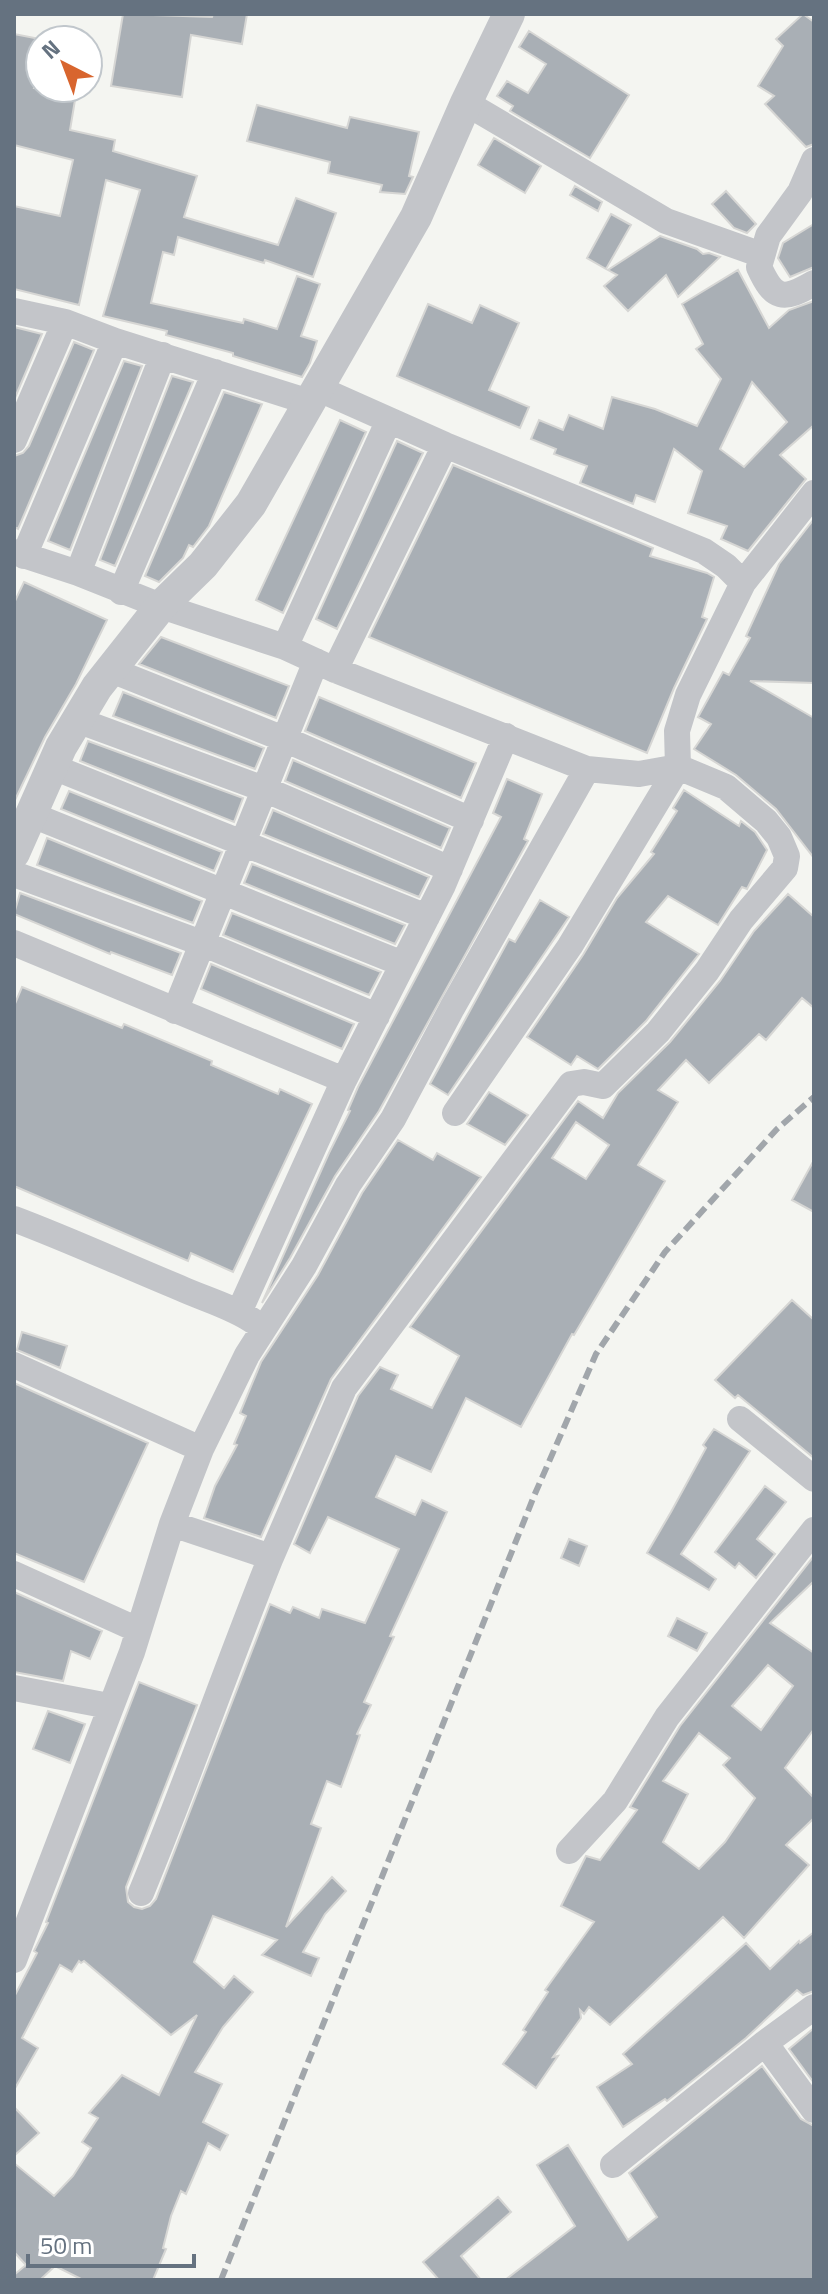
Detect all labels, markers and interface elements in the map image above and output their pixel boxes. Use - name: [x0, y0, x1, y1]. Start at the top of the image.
- north arrow: [24, 24, 104, 104]
- text: N: [34, 31, 68, 67]
- scale bar: [28, 2218, 194, 2268]
- text: 50 m: [40, 2227, 92, 2263]

